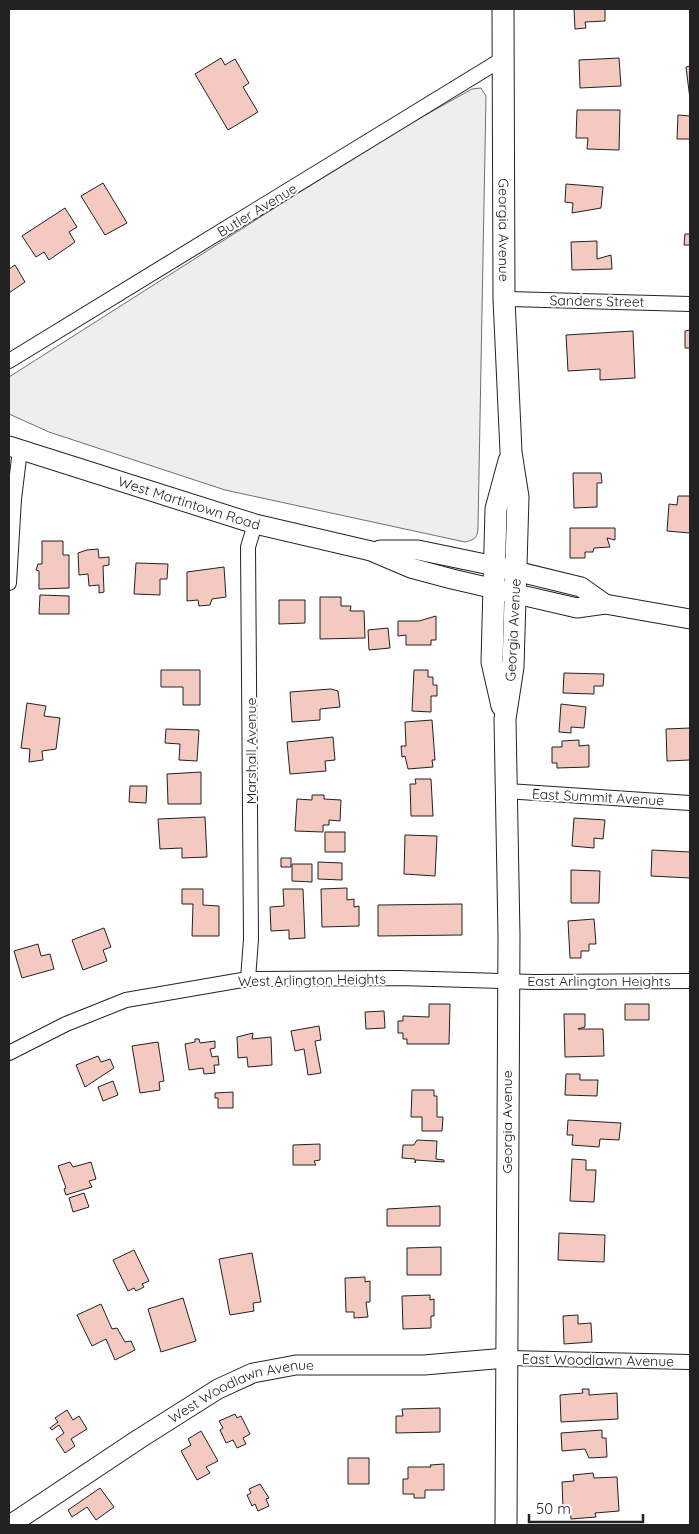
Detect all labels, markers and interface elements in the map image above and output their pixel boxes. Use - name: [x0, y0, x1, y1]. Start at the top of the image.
- street label: Georgia Avenue: [495, 178, 513, 282]
- street label: Butler Avenue: [214, 179, 300, 241]
- street label: Sanders Street: [549, 291, 645, 311]
- street label: West Martintown Road: [116, 472, 262, 534]
- street label: Georgia Avenue: [501, 578, 525, 682]
- street label: Marshall Avenue: [242, 698, 260, 804]
- street label: East Summit Avenue: [531, 785, 665, 809]
- street label: West Arlington Heights: [238, 970, 386, 990]
- street label: East Arlington Heights: [527, 972, 671, 990]
- street label: Georgia Avenue: [498, 1070, 516, 1174]
- street label: East Woodlawn Avenue: [522, 1350, 674, 1370]
- street label: West Woodlawn Avenue: [165, 1356, 314, 1427]
- scale bar: [529, 1492, 643, 1524]
- text: 50 m: [536, 1499, 571, 1518]

